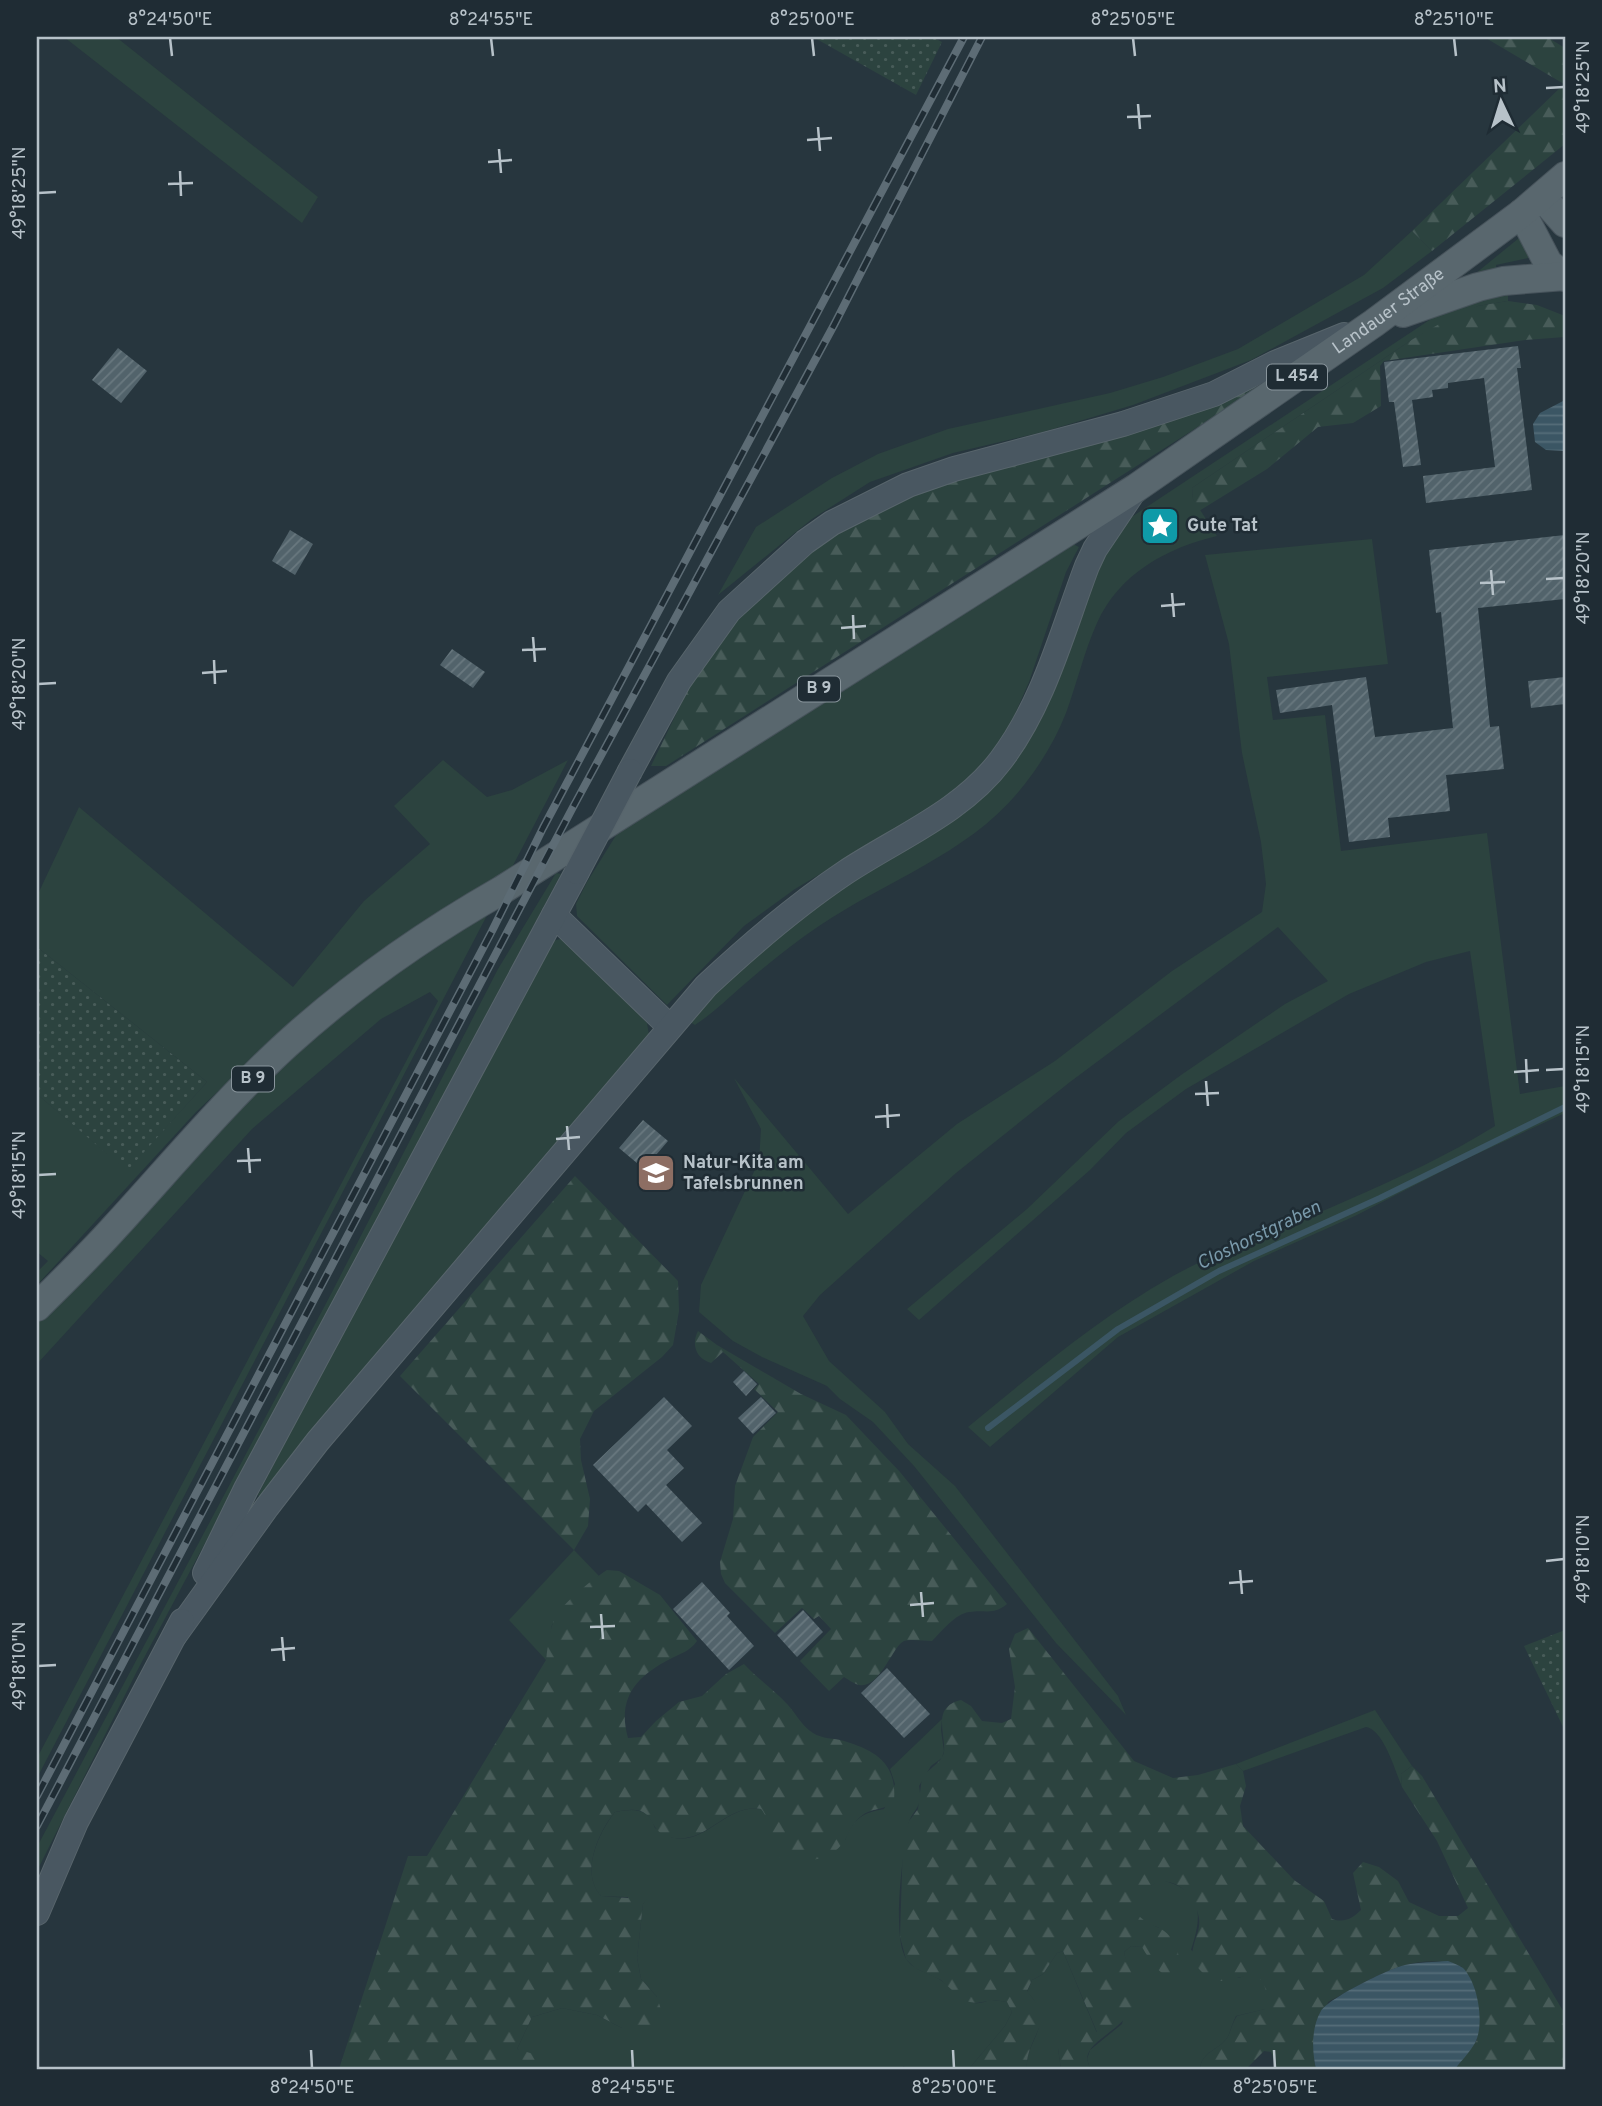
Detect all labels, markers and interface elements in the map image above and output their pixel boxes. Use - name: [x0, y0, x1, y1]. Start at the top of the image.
- text: 8°24'50"E: [128, 9, 212, 32]
- text: 8°24'55"E: [449, 9, 533, 32]
- text: 8°25'00"E: [769, 9, 855, 32]
- text: 8°25'05"E: [1090, 9, 1176, 32]
- text: 8°25'10"E: [1414, 9, 1494, 32]
- text: 49°18'25"N: [1573, 41, 1596, 133]
- north arrow: [1466, 66, 1536, 136]
- text: N: [1492, 75, 1508, 99]
- text: 49°18'25"N: [9, 147, 32, 239]
- street label: Landauer Straße: [1328, 263, 1449, 360]
- road number: L 454: [1267, 364, 1327, 390]
- place icon: Gute Tat: [1139, 505, 1181, 547]
- place label: Gute Tat: [1187, 515, 1258, 538]
- text: 49°18'20"N: [1573, 531, 1596, 625]
- text: 49°18'20"N: [9, 637, 32, 731]
- road number: B 9: [798, 676, 840, 702]
- text: 49°18'15"N: [1573, 1025, 1596, 1113]
- road number: B 9: [232, 1066, 274, 1092]
- text: 49°18'15"N: [9, 1131, 32, 1219]
- school or university icon: Natur-Kita am Tafelsbrunnen: [635, 1152, 677, 1194]
- place label: Natur-Kita am Tafelsbrunnen: [683, 1152, 804, 1196]
- water label: Closhorstgraben: [1193, 1195, 1326, 1276]
- text: 49°18'10"N: [1573, 1515, 1596, 1603]
- text: 49°18'10"N: [9, 1622, 32, 1710]
- text: 8°24'50"E: [270, 2077, 354, 2100]
- text: 8°24'55"E: [591, 2077, 675, 2100]
- text: 8°25'00"E: [911, 2077, 997, 2100]
- text: 8°25'05"E: [1232, 2077, 1318, 2100]

